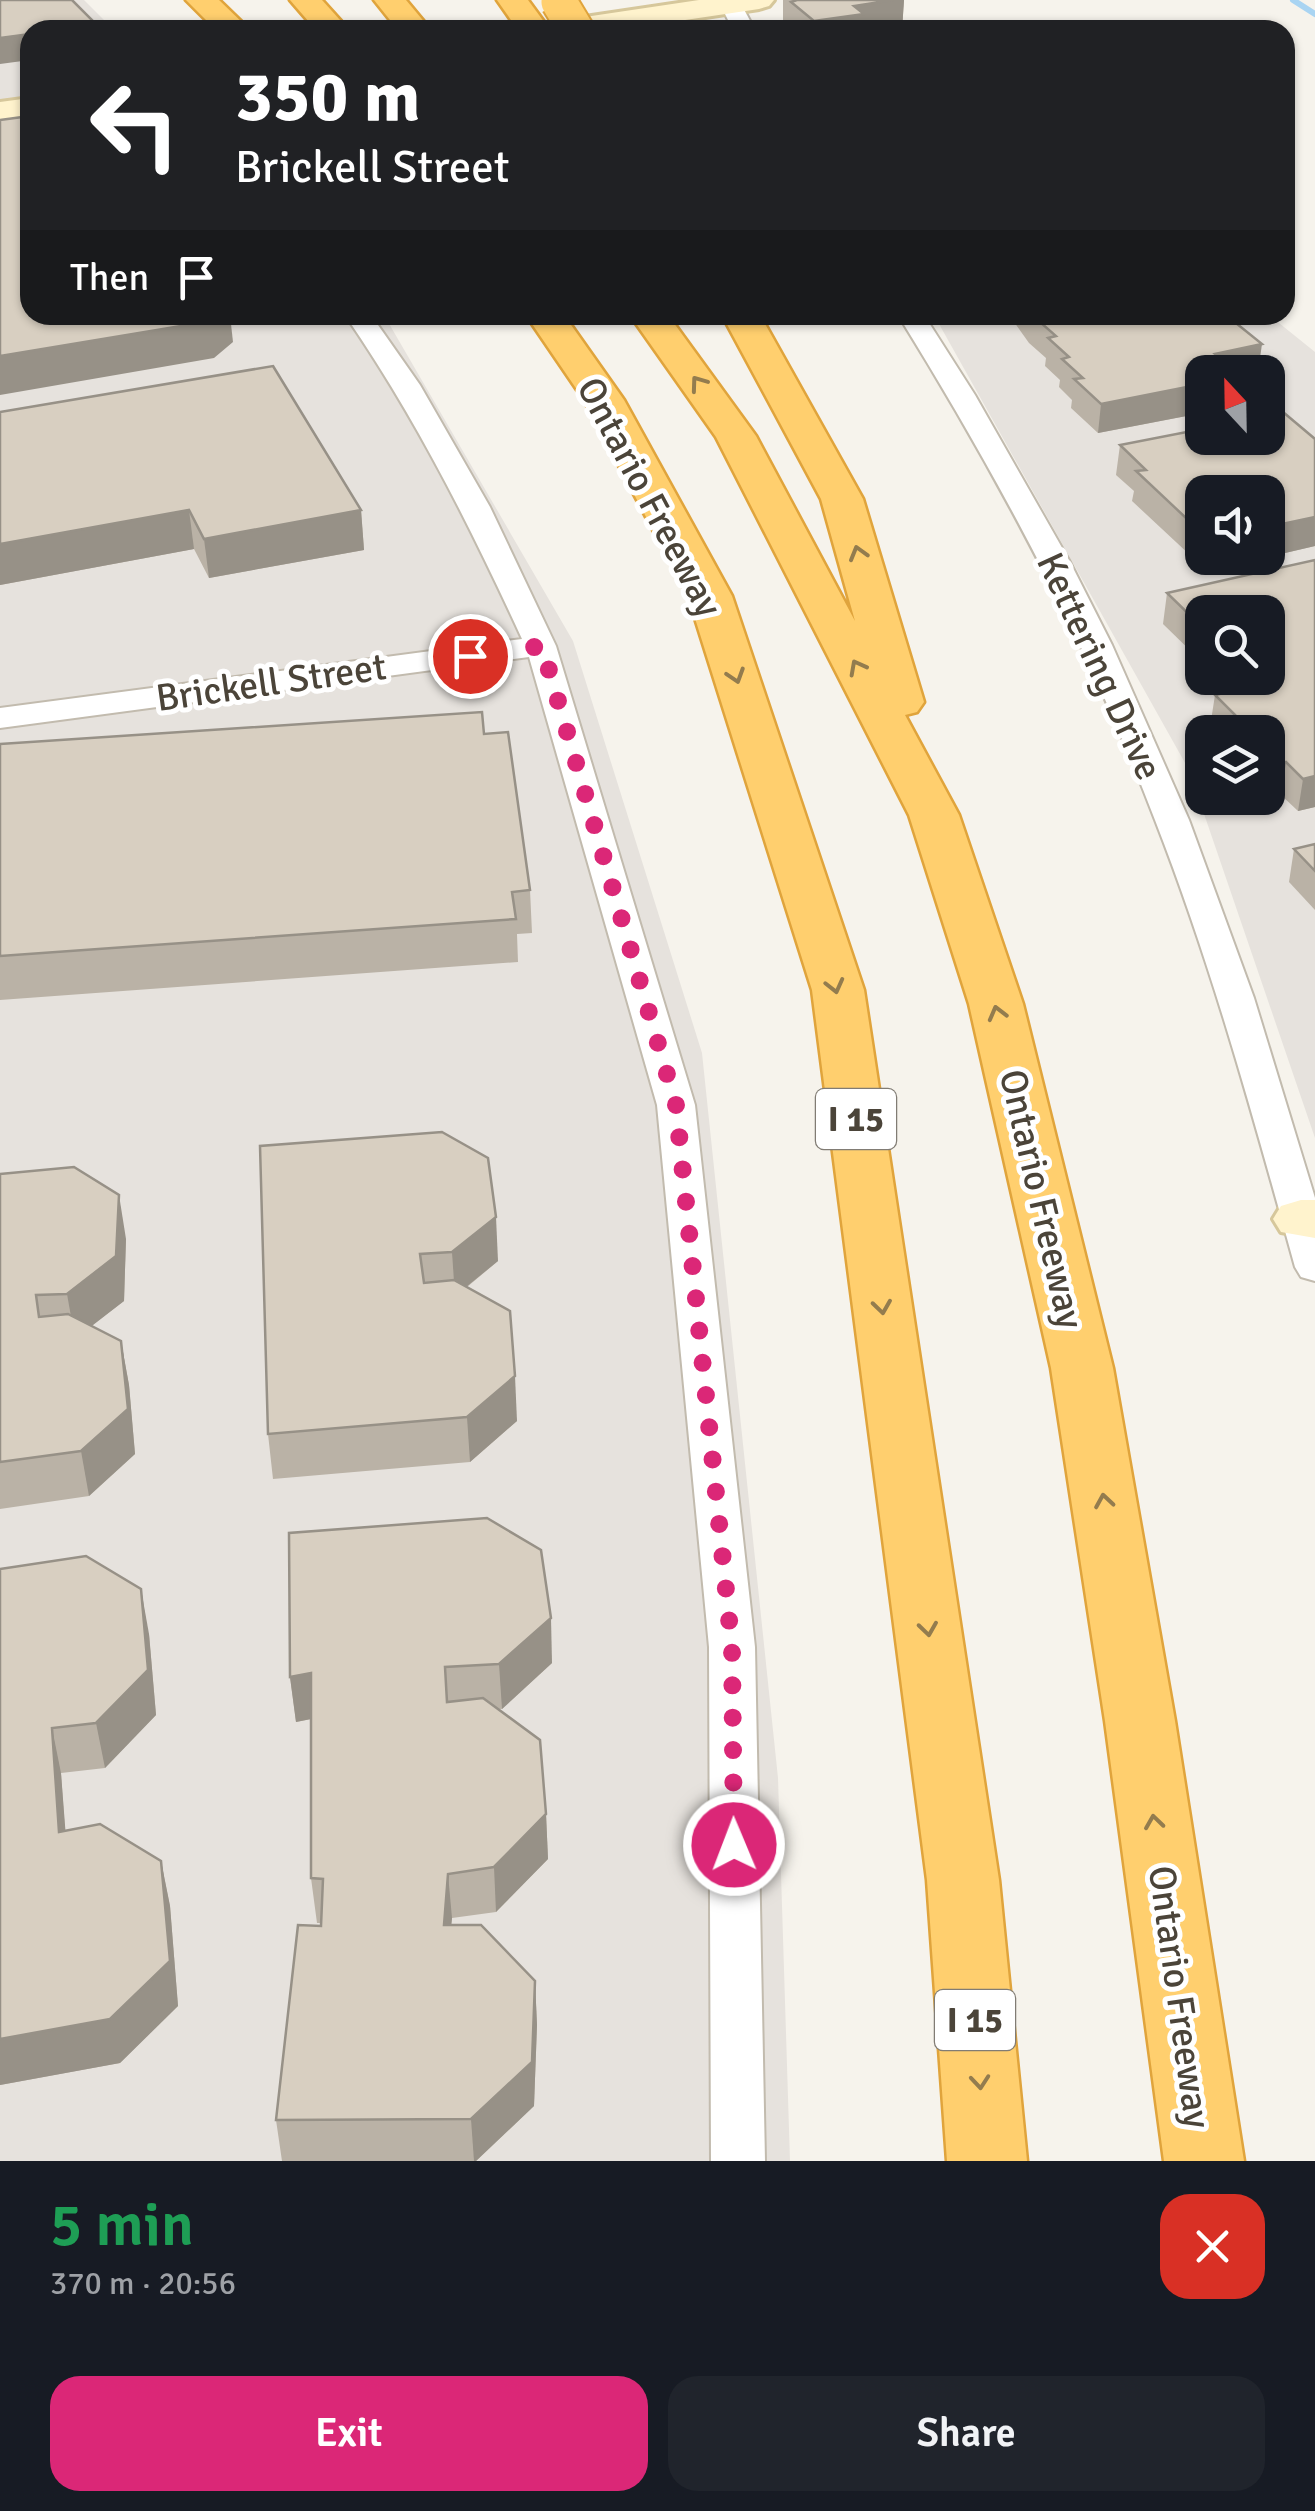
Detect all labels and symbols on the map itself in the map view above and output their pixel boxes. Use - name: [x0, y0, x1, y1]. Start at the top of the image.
- north arrow: [1185, 355, 1285, 455]
- street label: Ontario Freeway: [567, 369, 733, 625]
- one-way arrow: [692, 376, 710, 395]
- one-way arrow: [849, 545, 870, 562]
- street label: Kettering Drive: [1026, 545, 1173, 787]
- pin: [428, 614, 513, 699]
- street label: Brickell Street: [153, 643, 389, 722]
- one-way arrow: [850, 659, 869, 677]
- one-way arrow: [725, 667, 745, 684]
- one-way arrow: [824, 977, 845, 994]
- one-way arrow: [988, 1005, 1009, 1022]
- street label: Ontario Freeway: [989, 1065, 1094, 1334]
- road number: I 15: [816, 1089, 896, 1149]
- one-way arrow: [871, 1299, 892, 1315]
- one-way arrow: [1094, 1493, 1115, 1509]
- one-way arrow: [916, 1621, 937, 1637]
- position arrow: [682, 1793, 786, 1897]
- one-way arrow: [1145, 1814, 1166, 1830]
- street label: Ontario Freeway: [1138, 1863, 1221, 2132]
- road number: I 15: [935, 1990, 1015, 2050]
- one-way arrow: [969, 2074, 991, 2090]

